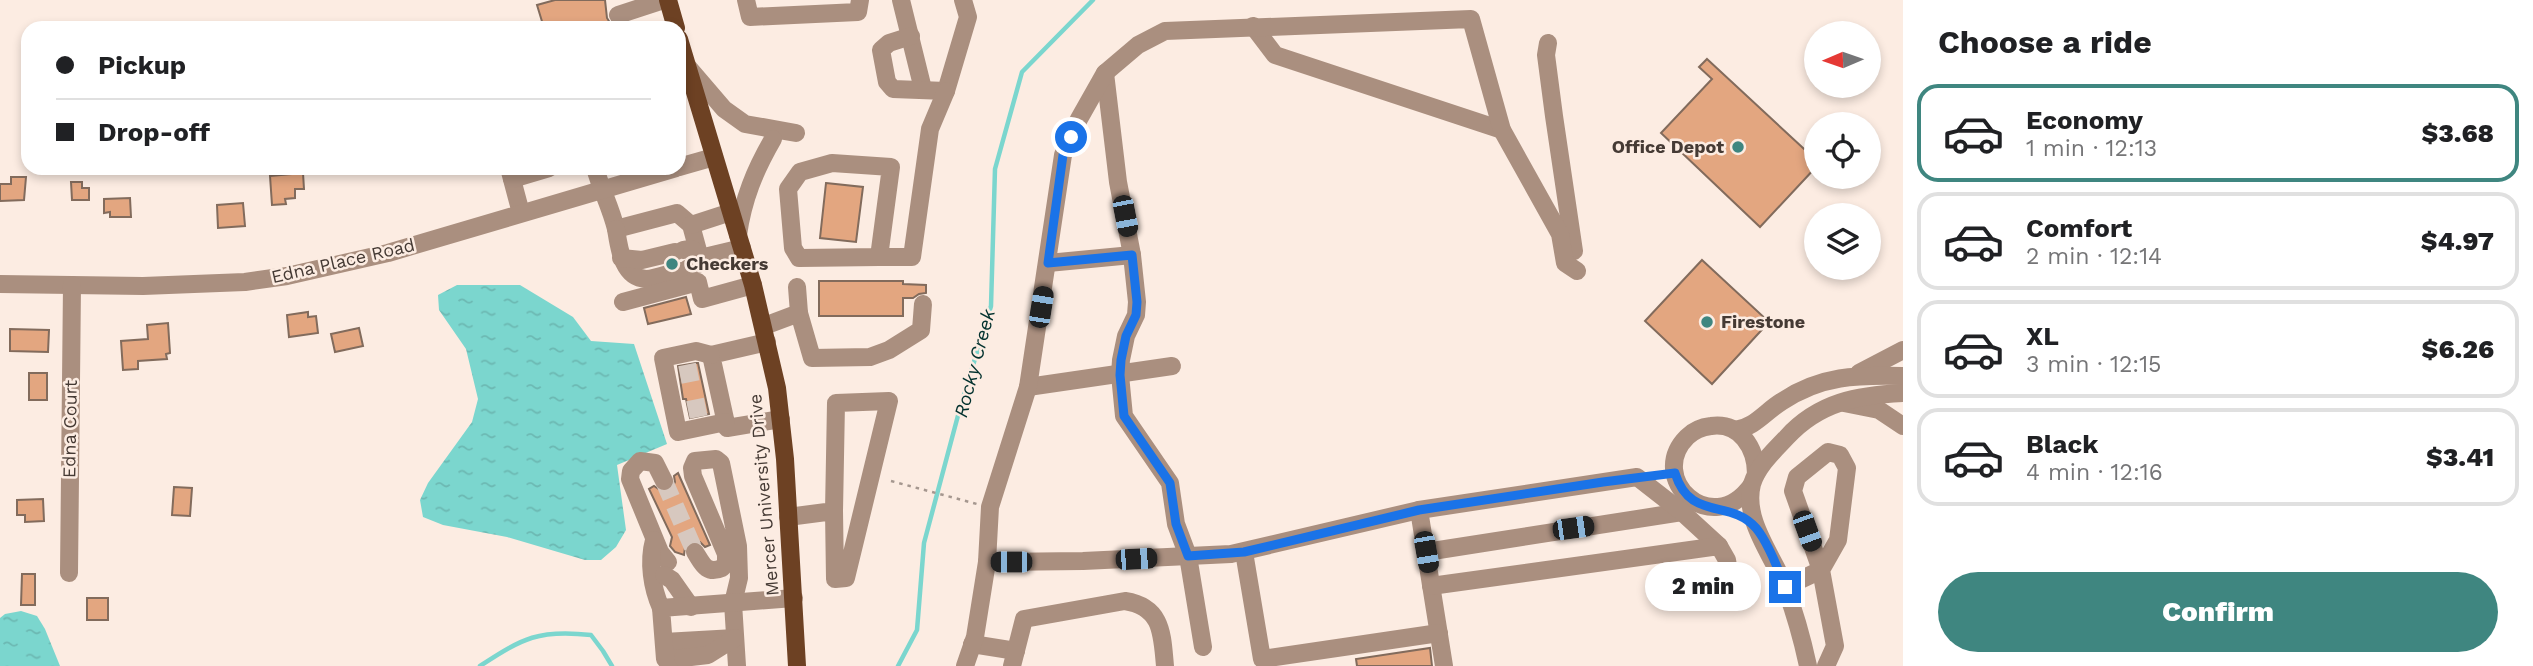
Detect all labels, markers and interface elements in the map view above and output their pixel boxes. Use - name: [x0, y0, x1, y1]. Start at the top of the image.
- north arrow: [1804, 21, 1881, 98]
- map controls: [1804, 21, 1881, 280]
- text: Choose a ride: [1938, 23, 2152, 61]
- text: Pickup: [98, 50, 186, 80]
- icon: car: [1942, 102, 2005, 165]
- text: Economy: [2026, 105, 2143, 135]
- button: locate: [1804, 112, 1881, 189]
- text: Drop-off: [98, 117, 210, 147]
- text: $3.68: [2421, 118, 2494, 148]
- route start: [1055, 121, 1087, 153]
- text: 1 min · 12:13: [2026, 135, 2157, 162]
- place label: Office Depot: [1612, 136, 1724, 157]
- marker: Office Depot: [1730, 139, 1746, 155]
- car: [1111, 193, 1140, 239]
- button: layers: [1804, 203, 1881, 280]
- icon: car: [1942, 210, 2005, 273]
- text: Comfort: [2026, 213, 2132, 243]
- text: $4.97: [2421, 226, 2494, 256]
- street label: Edna Place Road: [269, 234, 417, 287]
- text: 2 min · 12:14: [2026, 243, 2162, 270]
- place label: Checkers: [686, 253, 769, 274]
- marker: Checkers: [664, 256, 680, 272]
- car: [1028, 285, 1055, 329]
- water label: Rocky Creek: [949, 306, 1000, 420]
- place label: Firestone: [1721, 311, 1805, 332]
- marker: Firestone: [1699, 314, 1715, 330]
- icon: car: [1942, 318, 2005, 381]
- text: XL: [2026, 321, 2059, 351]
- text: $6.26: [2422, 334, 2494, 364]
- text: 3 min · 12:15: [2026, 351, 2162, 378]
- street label: Edna Court: [58, 379, 81, 478]
- street label: Mercer University Drive: [744, 393, 783, 597]
- icon: car: [1942, 426, 2005, 489]
- text: Black: [2026, 429, 2098, 459]
- text: $3.41: [2426, 442, 2494, 472]
- text: 4 min · 12:16: [2026, 459, 2163, 486]
- car: [1790, 508, 1825, 554]
- car: [1551, 515, 1596, 541]
- car: [1413, 529, 1440, 575]
- car: [1115, 547, 1158, 571]
- car: [991, 552, 1033, 573]
- callout: 2 min: [1645, 562, 1760, 612]
- route end: [1769, 571, 1801, 603]
- button: Confirm: [1938, 572, 2498, 652]
- text: 2 min: [1672, 573, 1734, 600]

